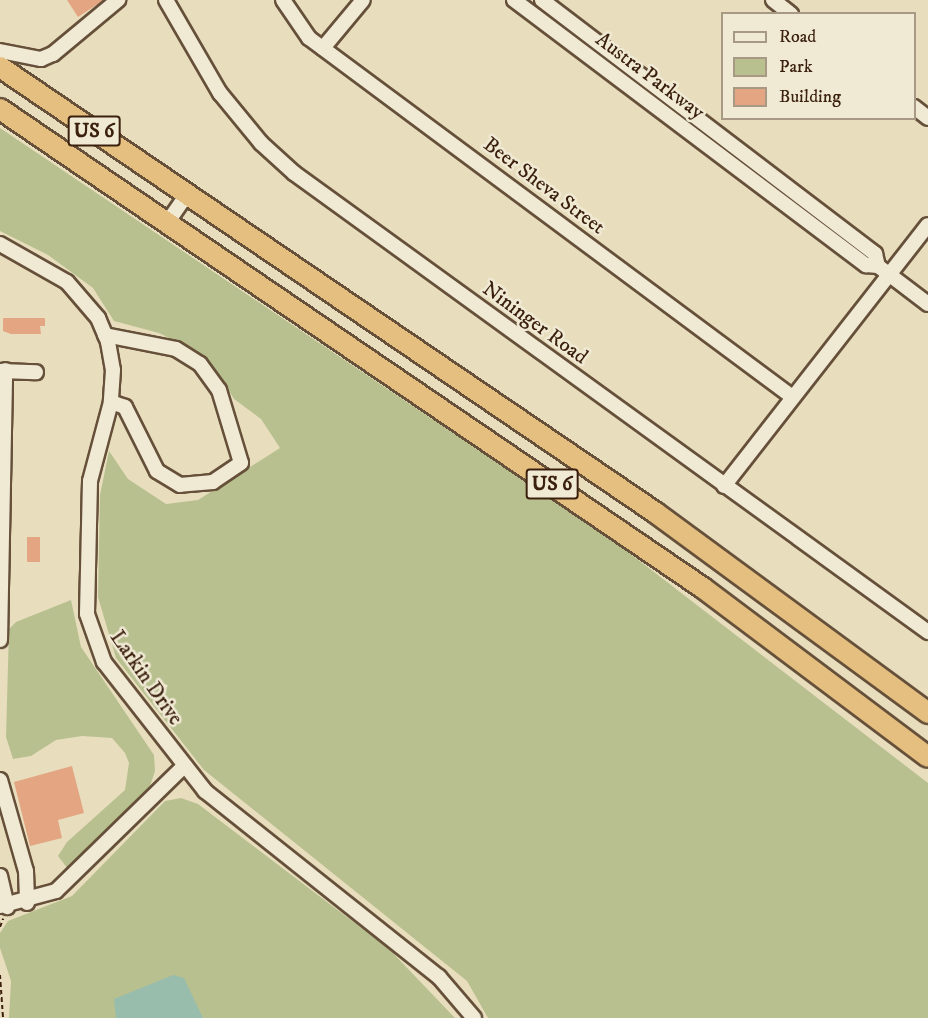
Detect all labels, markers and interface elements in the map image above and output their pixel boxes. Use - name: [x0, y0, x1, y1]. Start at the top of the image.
- legend: [721, 12, 916, 120]
- text: Road: [779, 26, 816, 48]
- street label: Austra Parkway: [591, 27, 709, 125]
- text: Park: [779, 56, 813, 78]
- text: Building: [779, 86, 841, 108]
- road number: US 6: [67, 114, 121, 148]
- street label: Beer Sheva Street: [478, 132, 610, 240]
- street label: Nininger Road: [477, 276, 593, 370]
- road number: US 6: [525, 467, 579, 501]
- street label: Larkin Drive: [104, 626, 188, 730]

